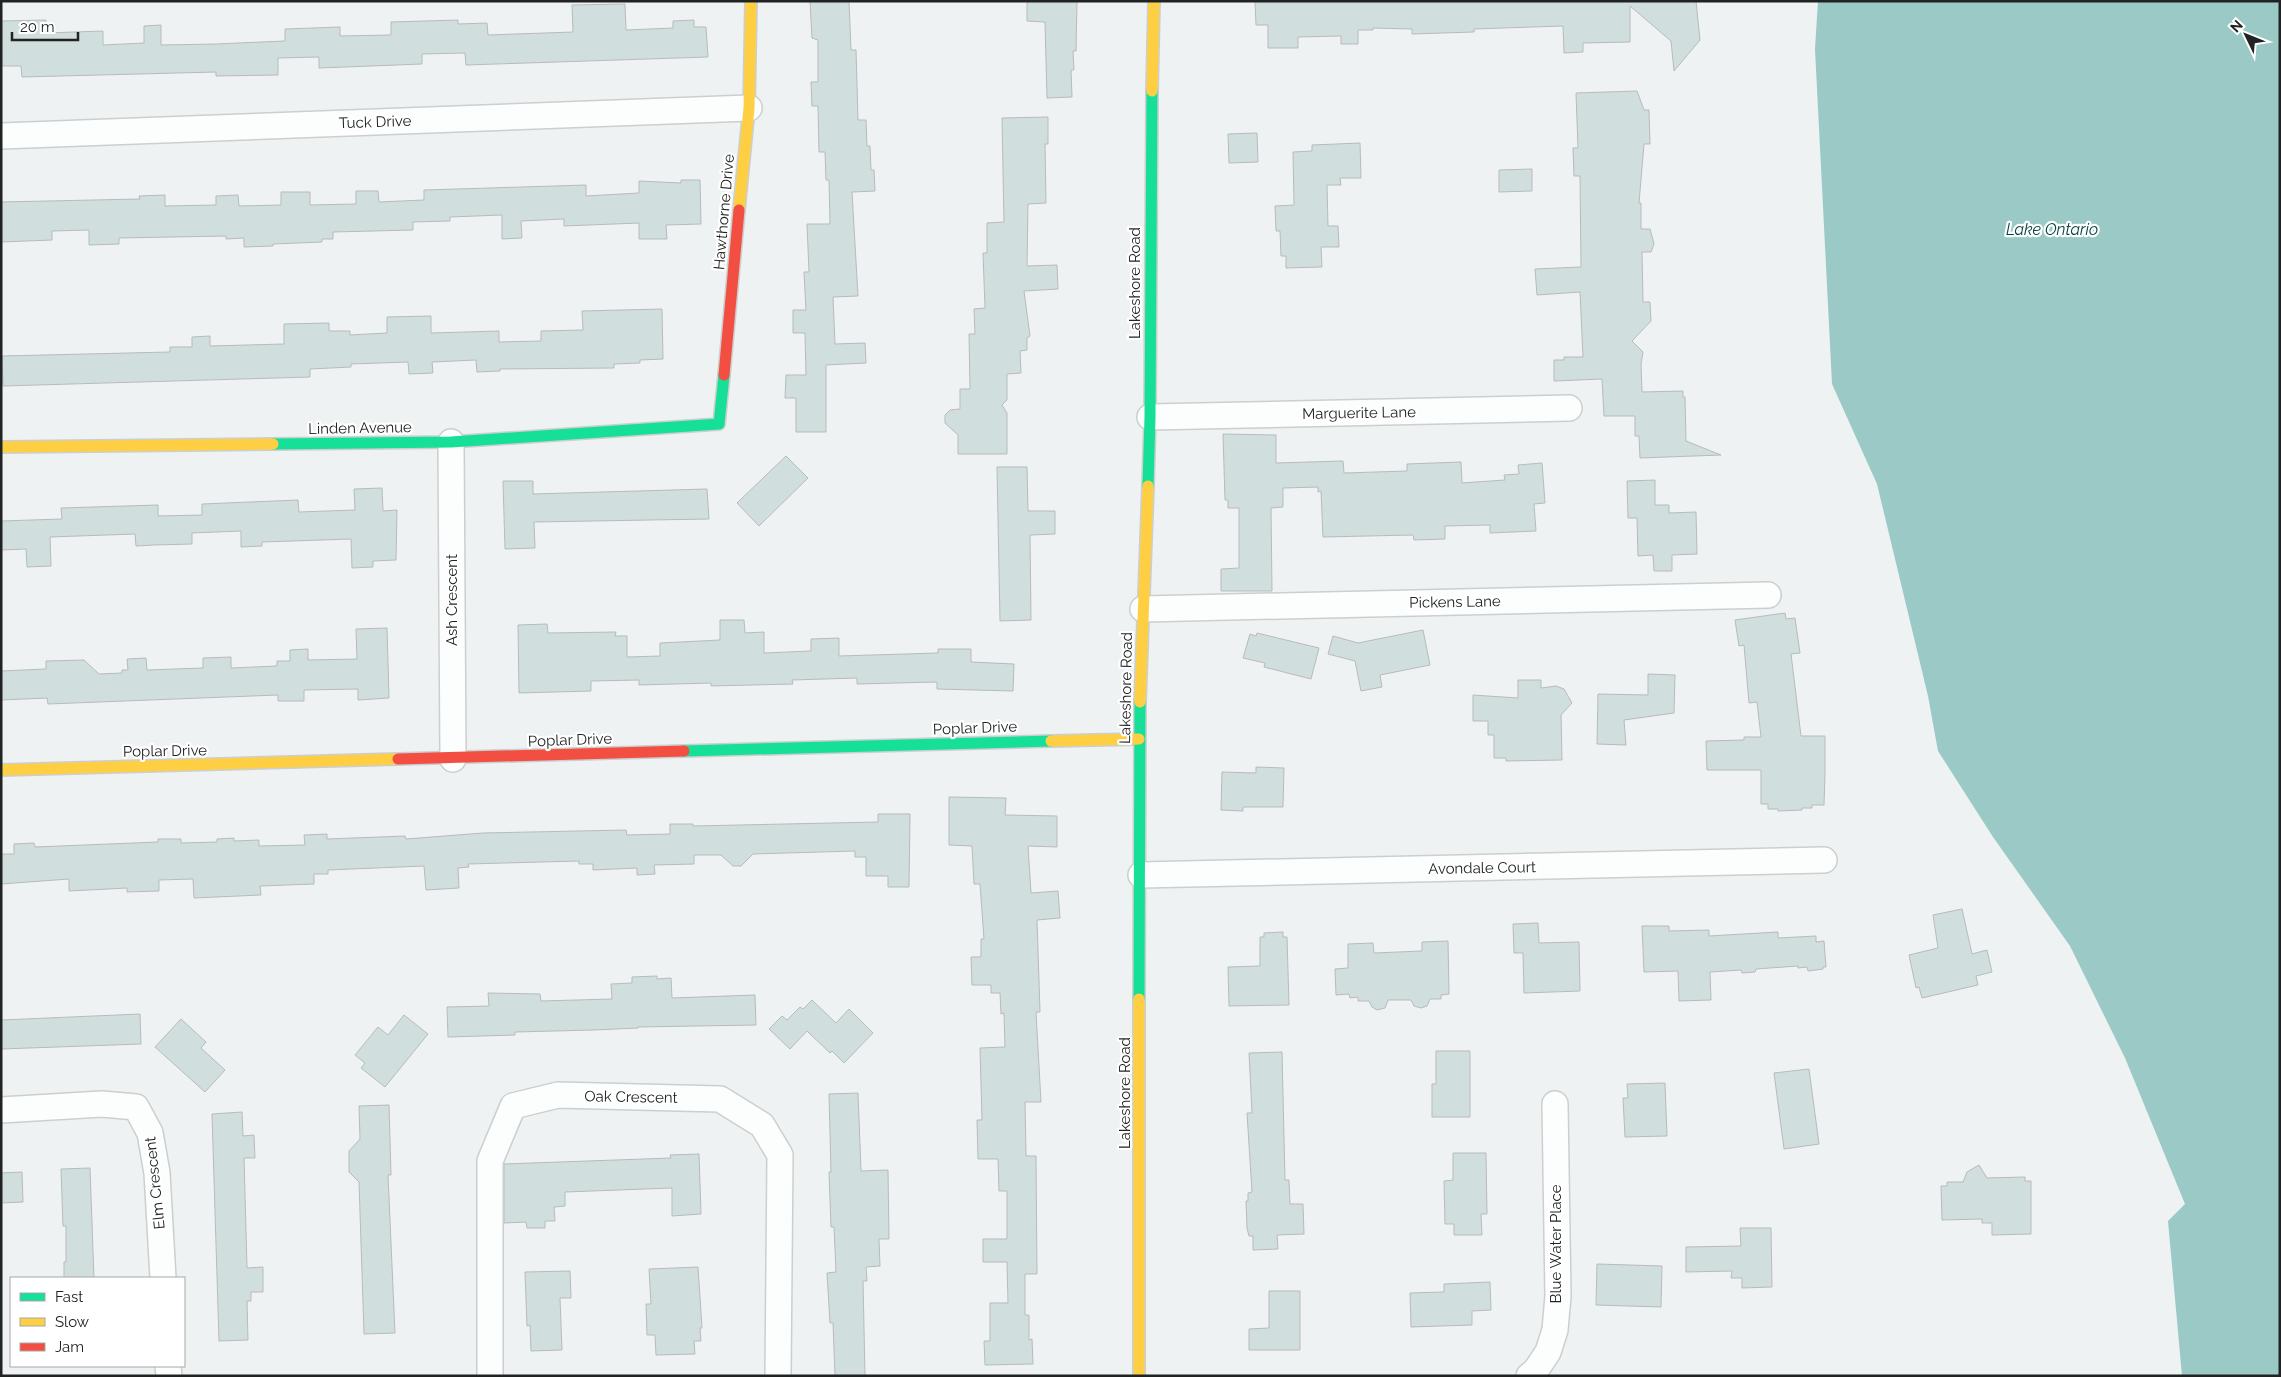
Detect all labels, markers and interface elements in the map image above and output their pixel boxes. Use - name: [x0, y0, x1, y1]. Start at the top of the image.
- scale bar: [12, 10, 79, 42]
- north arrow: [2221, 10, 2271, 60]
- text: N: [2227, 17, 2246, 35]
- text: 20 m: [20, 18, 55, 36]
- street label: Tuck Drive: [338, 112, 412, 132]
- street label: Hawthorne Drive: [710, 153, 738, 271]
- water label: Lake Ontario: [2006, 220, 2098, 239]
- street label: Lakeshore Road: [1126, 227, 1144, 339]
- street label: Marguerite Lane: [1302, 403, 1416, 423]
- street label: Linden Avenue: [308, 418, 412, 438]
- street label: Ash Crescent: [443, 554, 461, 646]
- street label: Pickens Lane: [1409, 592, 1501, 612]
- street label: Lakeshore Road: [1116, 632, 1136, 744]
- street label: Poplar Drive: [933, 718, 1018, 738]
- street label: Poplar Drive: [528, 730, 613, 750]
- street label: Poplar Drive: [123, 741, 207, 761]
- street label: Avondale Court: [1428, 858, 1536, 878]
- street label: Lakeshore Road: [1116, 1037, 1134, 1149]
- street label: Oak Crescent: [584, 1087, 678, 1107]
- street label: Elm Crescent: [141, 1136, 169, 1230]
- street label: Blue Water Place: [1547, 1184, 1565, 1304]
- legend: [10, 1277, 185, 1367]
- text: Fast: [55, 1288, 83, 1306]
- text: Slow: [55, 1313, 89, 1331]
- text: Jam: [55, 1338, 84, 1356]

